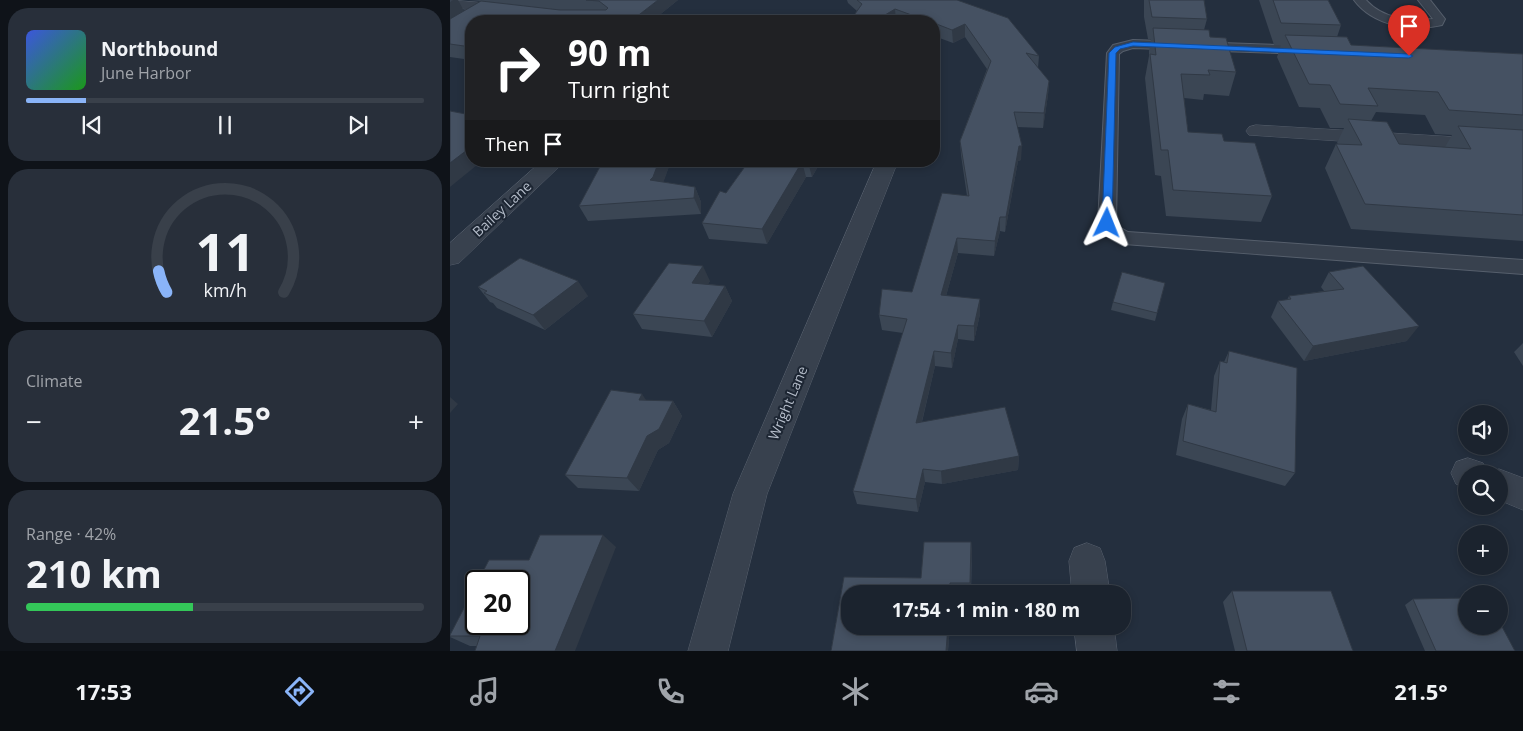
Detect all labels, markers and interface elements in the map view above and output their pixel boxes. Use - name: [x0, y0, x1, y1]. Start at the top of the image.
- pin: [1388, 5, 1430, 56]
- icon: arrive: [1395, 12, 1423, 40]
- text: 90 m: [568, 29, 651, 76]
- icon: right: [485, 35, 550, 100]
- text: Northbound: [101, 36, 218, 62]
- text: June Harbor: [101, 62, 191, 84]
- text: Turn right: [568, 74, 670, 104]
- icon: previous: [78, 111, 106, 139]
- icon: pause: [211, 111, 239, 139]
- icon: next: [344, 111, 372, 139]
- icon: arrive: [539, 130, 567, 158]
- text: Then: [485, 131, 529, 157]
- street label: Bailey Lane: [468, 176, 535, 241]
- position arrow: [1080, 196, 1132, 248]
- text: 11: [195, 215, 255, 286]
- text: km/h: [203, 278, 247, 302]
- street label: Wright Lane: [763, 363, 812, 443]
- text: Climate: [26, 370, 83, 392]
- text: 21.5°: [179, 394, 271, 446]
- text: −: [26, 402, 42, 440]
- text: +: [408, 402, 424, 440]
- map controls: [1458, 405, 1508, 635]
- button: sound: [1458, 405, 1508, 455]
- button: search: [1458, 465, 1508, 515]
- text: Range · 42%: [26, 523, 116, 545]
- button: +: [1458, 525, 1508, 575]
- text: 210 km: [26, 547, 162, 599]
- speed limit sign: 20: [465, 570, 530, 635]
- button: −: [1458, 585, 1508, 635]
- text: 17:54 · 1 min · 180 m: [892, 597, 1080, 623]
- icon: directions: [282, 674, 317, 709]
- icon: music: [467, 674, 502, 709]
- icon: phone: [653, 674, 688, 709]
- icon: climate: [838, 674, 873, 709]
- icon: car: [1024, 674, 1059, 709]
- icon: filters: [1209, 674, 1244, 709]
- text: 17:53: [75, 676, 132, 706]
- text: 21.5°: [1394, 676, 1448, 706]

